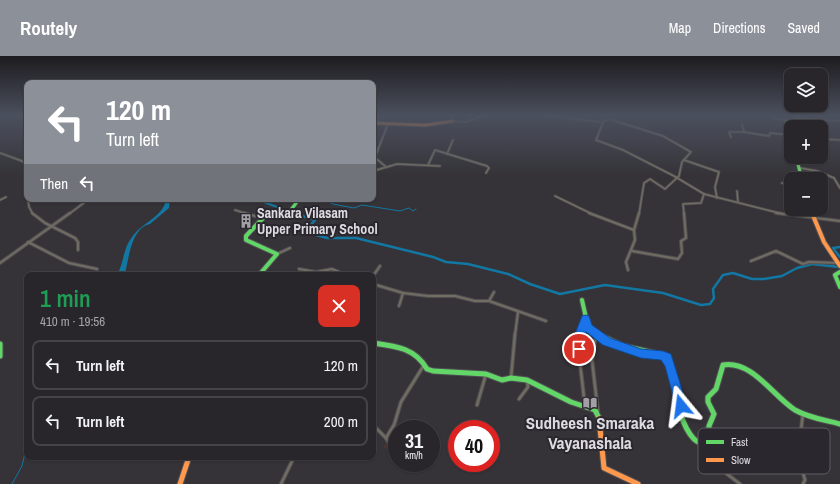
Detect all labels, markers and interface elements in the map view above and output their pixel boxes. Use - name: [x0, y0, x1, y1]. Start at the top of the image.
- text: Routely: [20, 15, 77, 41]
- text: Map: [669, 19, 691, 37]
- text: Directions: [713, 19, 765, 37]
- text: Saved: [787, 19, 820, 37]
- map controls: [784, 68, 828, 216]
- button: layers: [784, 68, 828, 112]
- text: 120 m: [106, 91, 171, 129]
- icon: left: [40, 96, 92, 148]
- button: +: [784, 120, 828, 164]
- text: Turn left: [106, 127, 159, 152]
- icon: left: [76, 172, 98, 194]
- button: −: [784, 172, 828, 216]
- text: Then: [40, 173, 68, 194]
- place label: Sankara Vilasam Upper Primary School: [257, 204, 378, 238]
- building icon: Sankara Vilasam Upper Primary School: [238, 213, 254, 229]
- text: 1 min: [40, 282, 91, 314]
- button: close: [318, 285, 360, 327]
- text: 410 m · 19:56: [40, 313, 105, 330]
- pin: [562, 332, 596, 366]
- icon: arrive: [568, 338, 590, 360]
- icon: left: [42, 354, 64, 376]
- text: Turn left: [76, 355, 124, 376]
- text: 120 m: [324, 355, 358, 376]
- position arrow: [660, 385, 702, 427]
- library icon: Sudheesh Smaraka Vayanashala: [582, 395, 598, 411]
- icon: left: [42, 410, 64, 432]
- text: Turn left: [76, 411, 124, 432]
- text: 200 m: [324, 411, 358, 432]
- place label: Sudheesh Smaraka Vayanashala: [526, 411, 655, 454]
- speed limit sign: 40: [448, 420, 500, 472]
- text: 31: [405, 427, 423, 454]
- legend: [698, 428, 830, 474]
- text: Fast: [731, 435, 749, 449]
- text: km/h: [405, 449, 423, 462]
- text: Slow: [731, 453, 751, 467]

